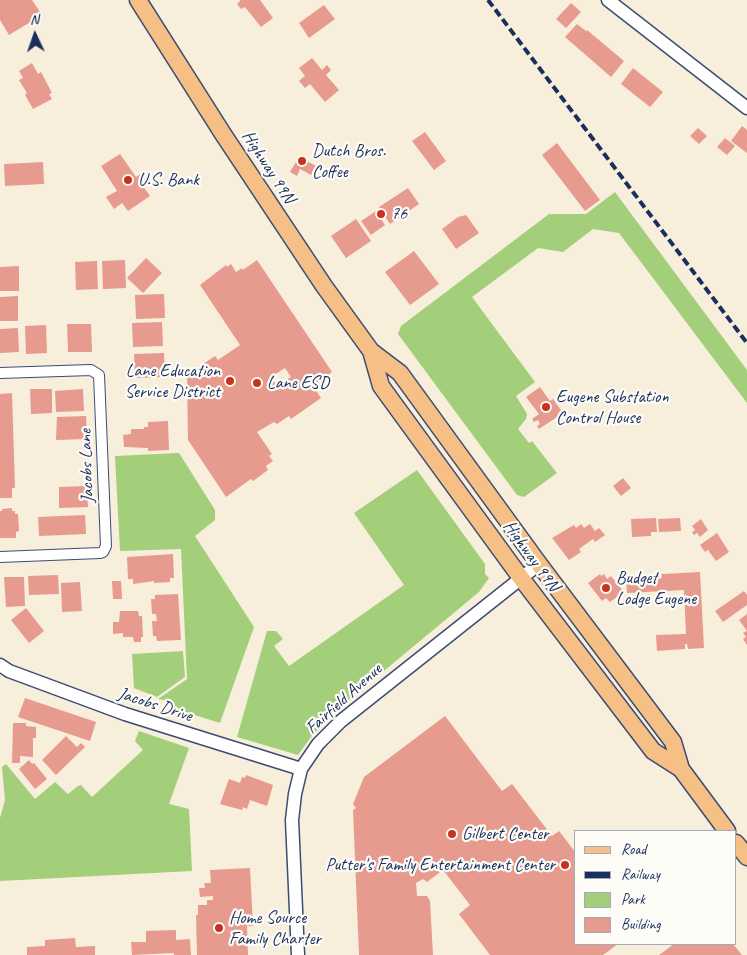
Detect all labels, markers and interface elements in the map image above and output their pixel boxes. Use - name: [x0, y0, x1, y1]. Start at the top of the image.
- north arrow: [10, 10, 60, 60]
- text: N: [29, 11, 39, 28]
- street label: Highway 99N: [237, 127, 299, 207]
- place label: Dutch Bros. Coffee: [312, 140, 386, 182]
- marker: Dutch Bros. Coffee: [296, 155, 308, 167]
- place label: U.S. Bank: [138, 169, 199, 191]
- marker: U.S. Bank: [122, 174, 134, 186]
- place label: 76: [391, 203, 407, 225]
- marker: 76: [375, 208, 387, 220]
- place label: Lane Education Service District: [125, 360, 220, 402]
- place label: Lane ESD: [267, 372, 329, 394]
- marker: Lane Education Service District: [224, 375, 236, 387]
- marker: Lane ESD: [251, 377, 263, 389]
- place label: Eugene Substation Control House: [556, 386, 669, 428]
- marker: Eugene Substation Control House: [540, 401, 552, 413]
- street label: Jacobs Lane: [75, 429, 99, 503]
- street label: Highway 99N: [498, 516, 564, 596]
- place label: Budget Lodge Eugene: [616, 567, 696, 610]
- marker: Budget Lodge Eugene: [600, 582, 612, 594]
- street label: Fairfield Avenue: [301, 659, 387, 739]
- street label: Jacobs Drive: [115, 683, 195, 727]
- place label: Gilbert Center: [462, 823, 549, 845]
- marker: Gilbert Center: [446, 828, 458, 840]
- legend: [574, 830, 737, 945]
- text: Road: [621, 840, 646, 859]
- place label: Putter's Family Entertainment Center: [326, 854, 555, 876]
- marker: Putter's Family Entertainment Center: [559, 859, 571, 871]
- text: Railway: [621, 865, 660, 884]
- text: Park: [621, 890, 645, 909]
- place label: Home Source Family Charter: [229, 907, 321, 950]
- text: Building: [621, 915, 660, 934]
- marker: Home Source Family Charter: [213, 922, 225, 934]

